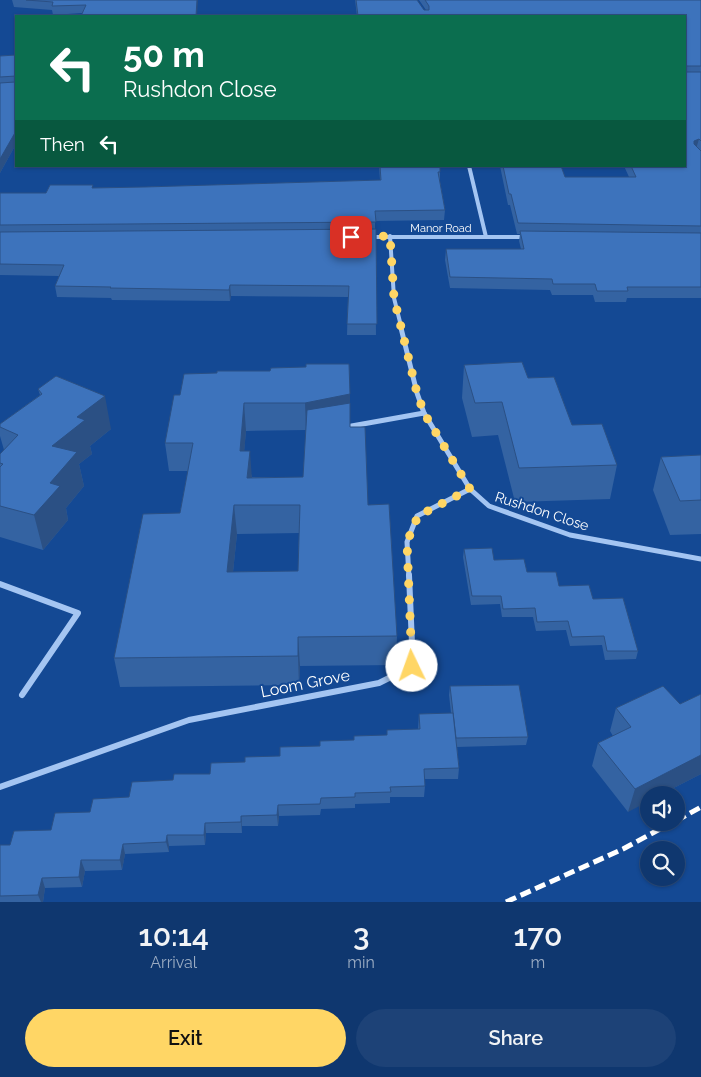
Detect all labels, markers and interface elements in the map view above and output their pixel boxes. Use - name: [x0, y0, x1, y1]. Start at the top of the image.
- text: 50 m: [123, 34, 205, 75]
- icon: left: [40, 35, 105, 100]
- text: Rushdon Close: [123, 76, 277, 102]
- icon: left: [95, 130, 123, 158]
- text: Then: [40, 133, 85, 155]
- pin: [330, 216, 372, 258]
- street label: Manor Road: [410, 222, 472, 235]
- icon: arrive: [337, 223, 365, 251]
- street label: Rushdon Close: [493, 488, 591, 534]
- position arrow: [385, 639, 437, 691]
- street label: Loom Grove: [259, 666, 351, 701]
- map controls: [640, 786, 685, 886]
- button: sound: [640, 786, 685, 831]
- button: search: [640, 841, 685, 886]
- text: 10:14: [139, 918, 209, 953]
- text: 3: [353, 918, 369, 953]
- text: 170: [513, 918, 562, 953]
- text: Arrival: [150, 953, 197, 972]
- text: min: [347, 953, 375, 972]
- text: m: [531, 953, 545, 972]
- button: Exit: [25, 1009, 346, 1067]
- button: Share: [356, 1009, 676, 1067]

